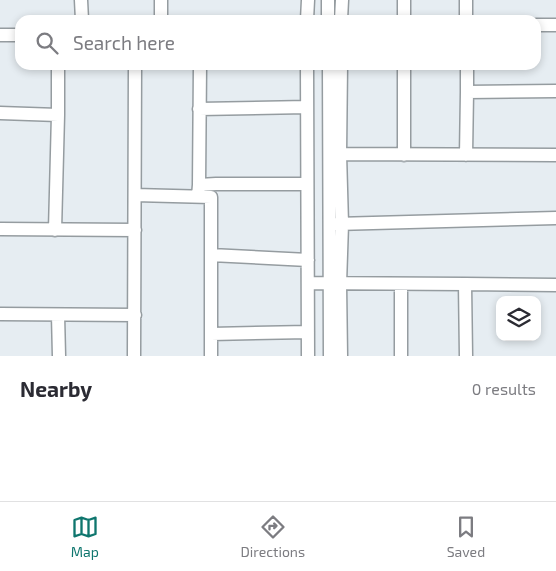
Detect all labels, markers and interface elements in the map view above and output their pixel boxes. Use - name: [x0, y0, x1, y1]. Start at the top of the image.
- search box: [15, 15, 541, 70]
- icon: search: [33, 29, 61, 57]
- text: Search here: [73, 31, 175, 54]
- map controls: [496, 296, 541, 341]
- button: layers: [496, 296, 541, 341]
- text: Nearby: [20, 376, 92, 401]
- text: 0 results: [472, 379, 536, 398]
- tab: Map: [71, 513, 99, 560]
- tab: Directions: [241, 513, 305, 560]
- tab: Saved: [447, 513, 485, 560]

